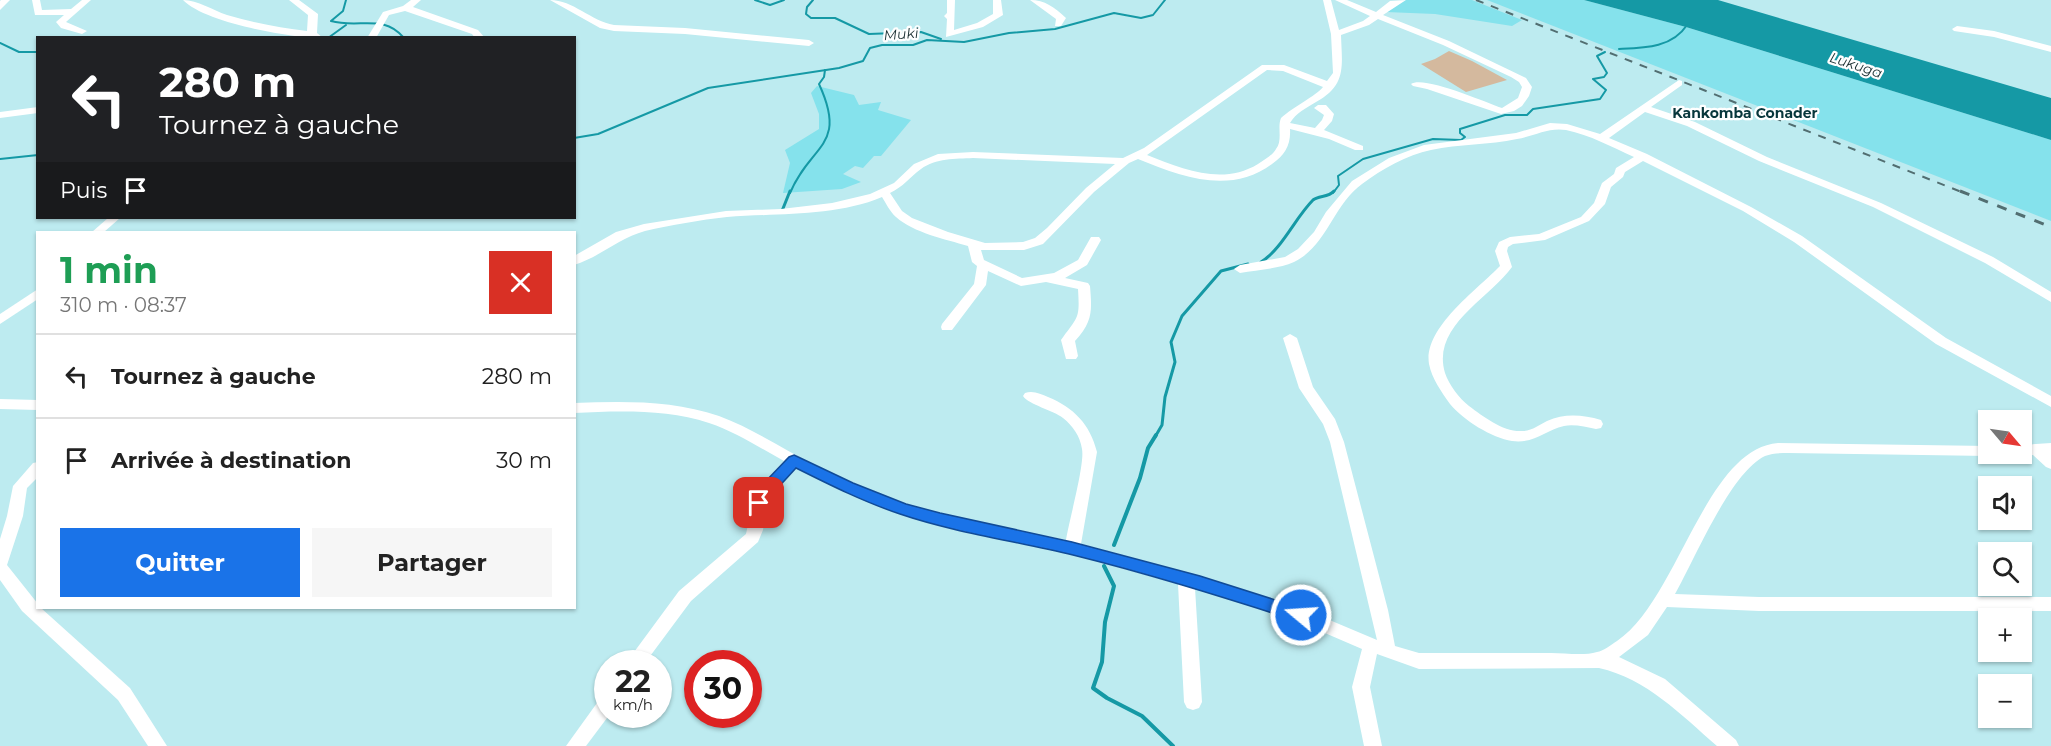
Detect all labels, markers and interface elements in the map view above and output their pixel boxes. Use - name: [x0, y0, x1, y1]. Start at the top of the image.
- water label: Muki: [883, 24, 919, 44]
- water label: Lukuga: [1827, 48, 1885, 82]
- text: 280 m: [159, 56, 296, 108]
- icon: left: [60, 60, 138, 138]
- district label: Kankomba Conader: [1672, 104, 1818, 122]
- text: Tournez à gauche: [159, 108, 399, 141]
- icon: arrive: [119, 174, 152, 207]
- text: Puis: [60, 177, 107, 204]
- text: 1 min: [60, 248, 158, 292]
- button: close: [489, 251, 552, 314]
- text: 310 m · 08:37: [60, 293, 187, 317]
- icon: left: [60, 360, 93, 393]
- text: Tournez à gauche: [111, 363, 316, 390]
- text: 280 m: [482, 363, 552, 390]
- north arrow: [1978, 410, 2032, 464]
- map controls: [1978, 410, 2032, 728]
- icon: arrive: [60, 444, 93, 477]
- text: Arrivée à destination: [111, 447, 351, 474]
- text: 30 m: [496, 447, 552, 474]
- button: sound: [1978, 476, 2032, 530]
- pin: [733, 477, 784, 528]
- icon: arrive: [742, 486, 775, 519]
- button: Quitter: [60, 528, 300, 597]
- button: Partager: [312, 528, 552, 597]
- button: search: [1978, 542, 2032, 596]
- position arrow: [1269, 583, 1333, 647]
- button: +: [1978, 608, 2032, 662]
- speed limit sign: 30: [684, 650, 762, 728]
- text: 22: [615, 663, 651, 700]
- button: −: [1978, 674, 2032, 728]
- text: km/h: [613, 695, 653, 714]

